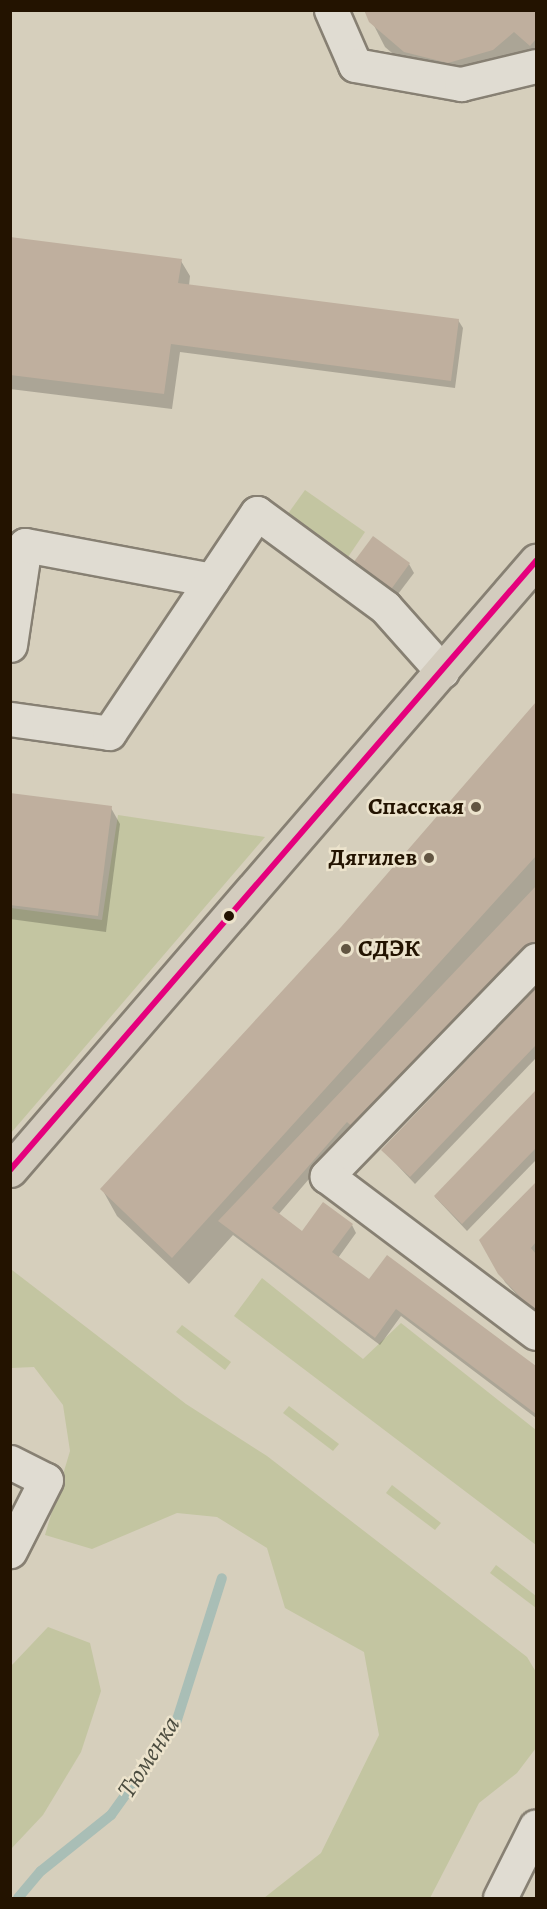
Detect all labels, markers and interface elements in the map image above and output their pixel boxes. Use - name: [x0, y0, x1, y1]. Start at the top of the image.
- place label: Спасская: [368, 793, 464, 821]
- marker: Спасская: [469, 800, 483, 814]
- place label: Дягилев: [329, 844, 417, 872]
- marker: Дягилев: [422, 851, 436, 865]
- unlabelled marker: [223, 910, 235, 922]
- place label: СДЭК: [358, 935, 420, 963]
- marker: СДЭК: [339, 942, 353, 956]
- water label: Тюменка: [111, 1710, 187, 1804]

